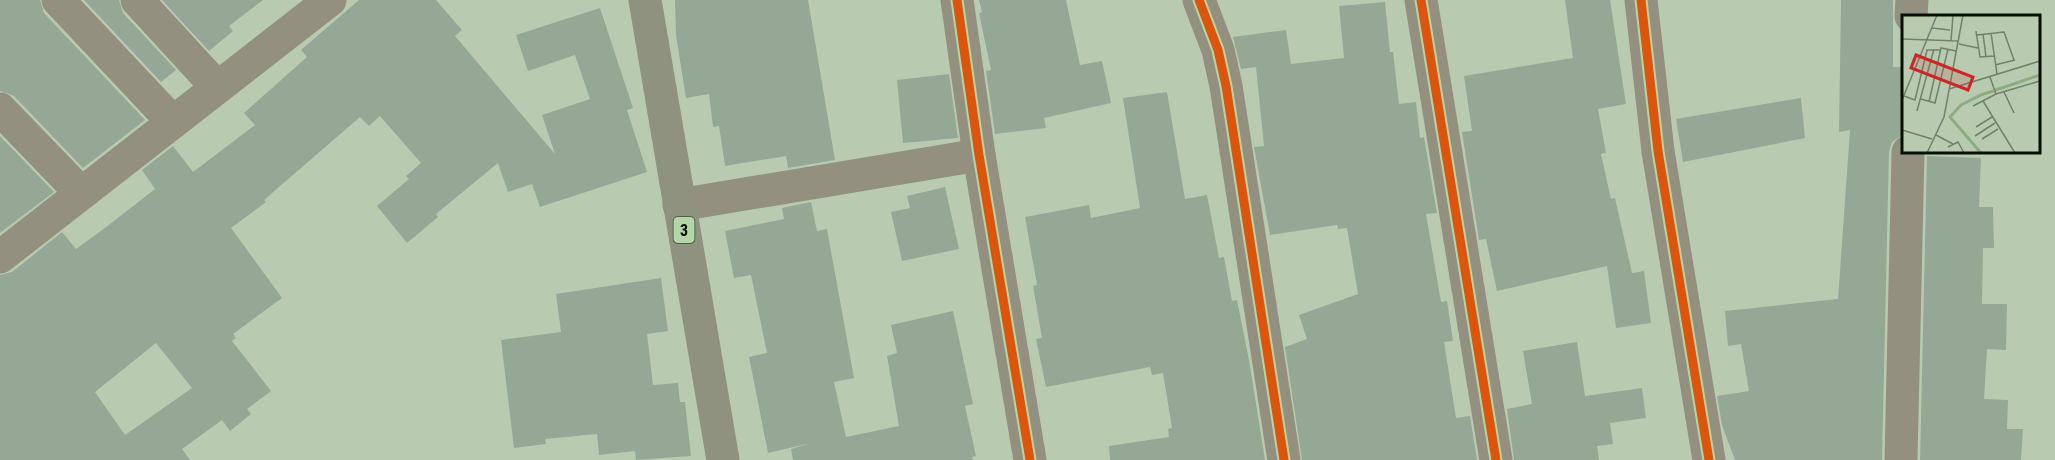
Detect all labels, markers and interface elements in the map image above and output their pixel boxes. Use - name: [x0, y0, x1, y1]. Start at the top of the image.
- inset map: [1902, 15, 2040, 153]
- road number: 3: [674, 217, 694, 243]

